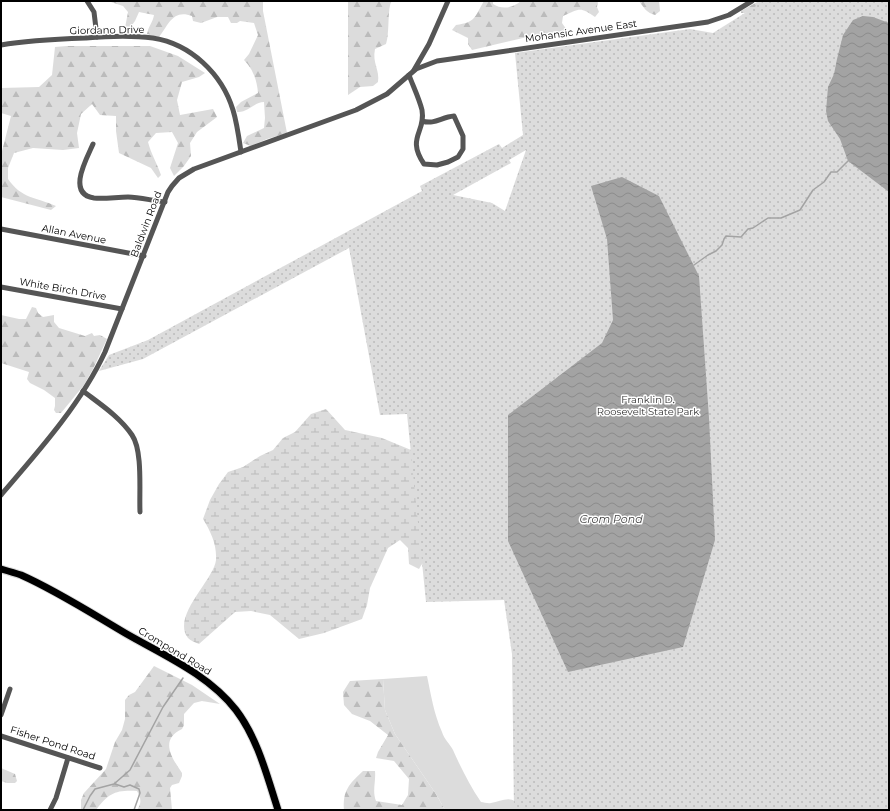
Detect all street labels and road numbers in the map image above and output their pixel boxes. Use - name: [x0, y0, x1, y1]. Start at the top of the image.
- street label: Mohansic Avenue East: [524, 17, 638, 45]
- street label: Giordano Drive: [69, 23, 145, 37]
- street label: Baldwin Road: [127, 189, 165, 259]
- street label: Allan Avenue: [41, 221, 107, 247]
- street label: White Birch Drive: [19, 275, 107, 303]
- street label: Crompond Road: [136, 624, 214, 678]
- street label: Fisher Pond Road: [9, 723, 97, 763]

